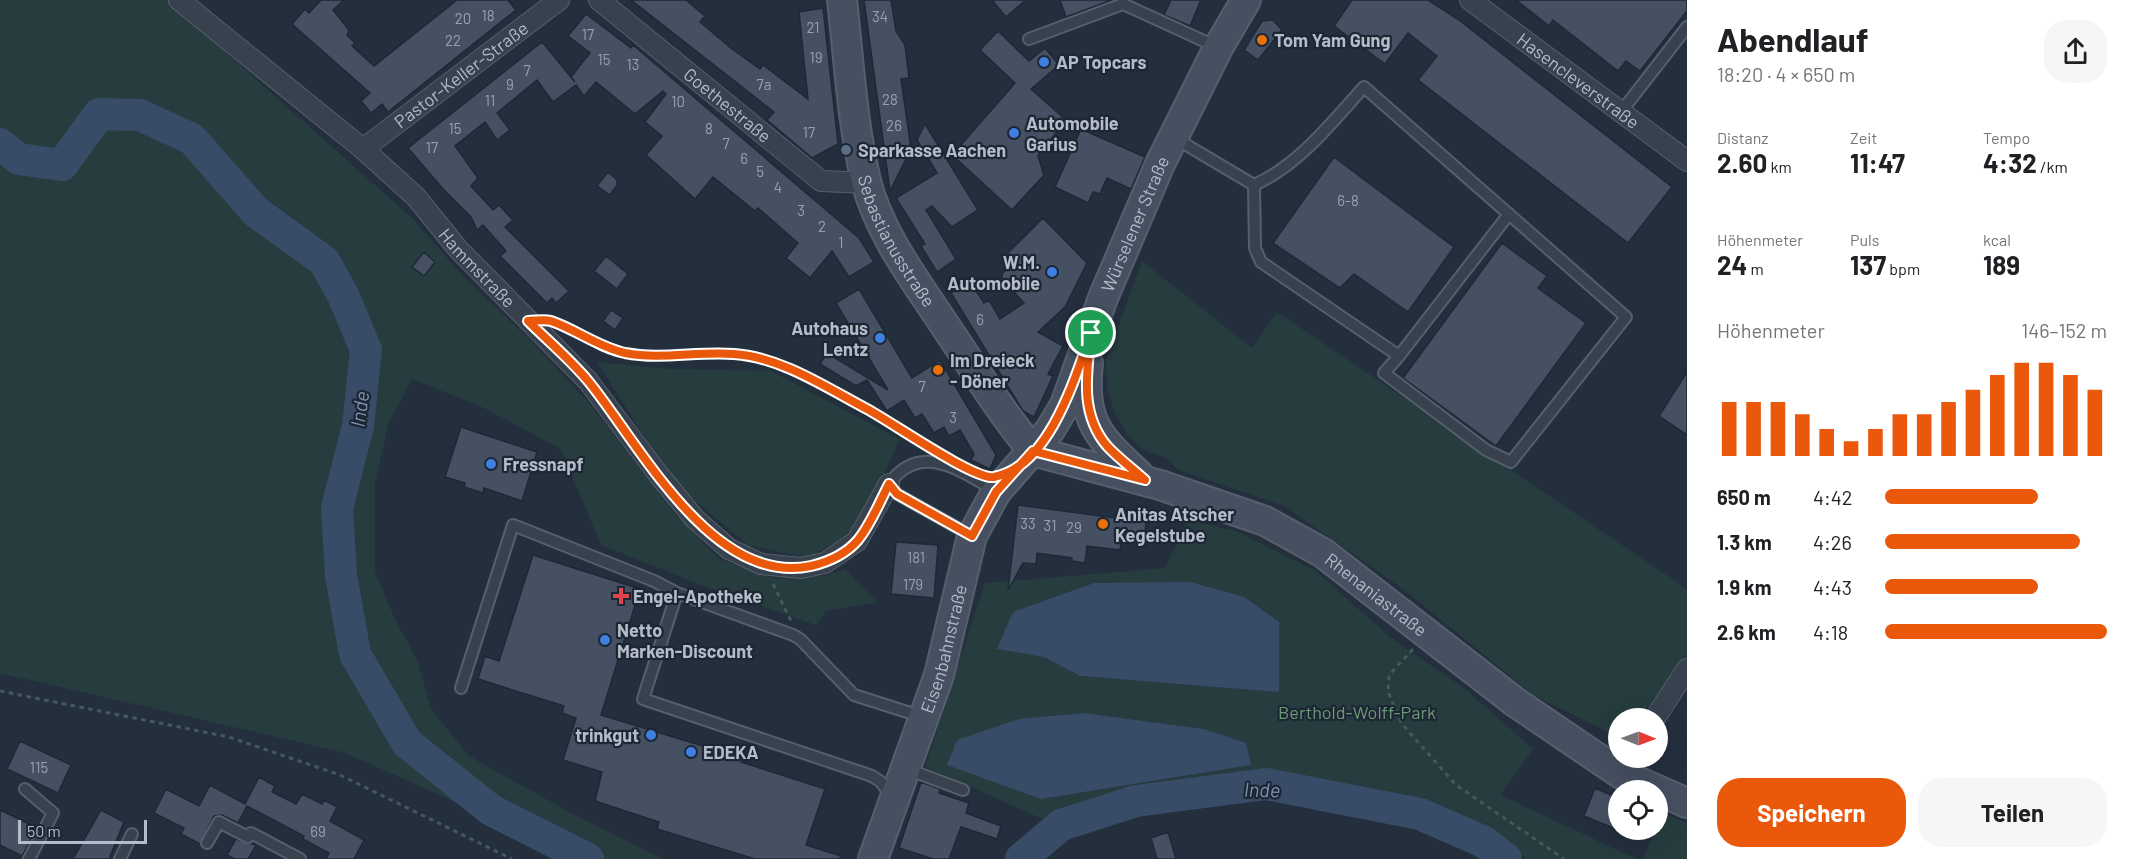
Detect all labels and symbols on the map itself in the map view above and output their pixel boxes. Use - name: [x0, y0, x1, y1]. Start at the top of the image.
- house number: 18: [481, 6, 495, 24]
- house number: 34: [872, 7, 888, 25]
- house number: 20: [455, 9, 471, 27]
- street label: Pastor-Keller-Straße: [390, 17, 532, 132]
- house number: 21: [806, 18, 820, 36]
- house number: 17: [582, 25, 594, 43]
- street label: Hasencleverstraße: [1513, 28, 1644, 133]
- place label: Tom Yam Gung: [1274, 29, 1390, 51]
- house number: 22: [445, 31, 461, 49]
- marker: Tom Yam Gung: [1255, 33, 1269, 47]
- house number: 19: [809, 48, 823, 66]
- house number: 15: [598, 50, 610, 68]
- place label: AP Topcars: [1056, 51, 1147, 73]
- house number: 13: [627, 55, 639, 73]
- marker: AP Topcars: [1037, 55, 1051, 69]
- house number: 7: [523, 61, 531, 79]
- street label: Goethestraße: [679, 63, 776, 147]
- house number: 9: [506, 75, 514, 93]
- house number: 7a: [757, 75, 771, 93]
- house number: 28: [882, 90, 898, 108]
- house number: 11: [485, 91, 495, 109]
- house number: 10: [671, 92, 685, 110]
- place label: Automobile Garius: [1026, 112, 1119, 155]
- house number: 26: [886, 116, 902, 134]
- house number: 15: [449, 119, 461, 137]
- house number: 8: [705, 119, 713, 137]
- house number: 17: [803, 123, 815, 141]
- marker: Automobile Garius: [1007, 126, 1021, 140]
- house number: 7: [722, 134, 730, 152]
- house number: 17: [426, 138, 438, 156]
- place label: Sparkasse Aachen: [858, 139, 1006, 161]
- marker: Sparkasse Aachen: [839, 143, 853, 157]
- house number: 6: [740, 149, 748, 167]
- street label: Würselener Straße: [1096, 152, 1173, 295]
- house number: 5: [756, 162, 764, 180]
- street label: Sebastianusstraße: [854, 173, 940, 311]
- house number: 4: [774, 178, 782, 196]
- house number: 6-8: [1337, 191, 1359, 209]
- house number: 3: [797, 201, 805, 219]
- house number: 2: [818, 217, 826, 235]
- street label: Hammstraße: [434, 224, 520, 312]
- house number: 1: [838, 233, 844, 251]
- place label: W.M. Automobile: [947, 251, 1040, 294]
- marker: W.M. Automobile: [1045, 265, 1059, 279]
- pin: [1065, 307, 1116, 358]
- house number: 6: [976, 310, 984, 328]
- place label: Autohaus Lentz: [791, 317, 868, 360]
- marker: Autohaus Lentz: [873, 331, 887, 345]
- place label: Im Dreieck - Döner: [950, 349, 1035, 392]
- marker: Im Dreieck - Döner: [931, 363, 945, 377]
- house number: 7: [918, 377, 926, 395]
- water label: Inde: [345, 389, 373, 429]
- house number: 3: [949, 408, 957, 426]
- place label: Fressnapf: [503, 453, 583, 475]
- marker: Fressnapf: [484, 457, 498, 471]
- place label: Anitas Atscher Kegelstube: [1115, 503, 1234, 546]
- house number: 33: [1020, 514, 1036, 532]
- house number: 31: [1044, 516, 1056, 534]
- marker: Anitas Atscher Kegelstube: [1096, 517, 1110, 531]
- house number: 29: [1066, 518, 1082, 536]
- house number: 181: [907, 548, 925, 566]
- street label: Rhenaniastraße: [1321, 548, 1432, 641]
- house number: 179: [903, 575, 923, 593]
- street label: Eisenbahnstraße: [915, 582, 971, 716]
- place label: Engel-Apotheke: [633, 585, 762, 607]
- marker: Engel-Apotheke: [614, 589, 628, 603]
- place label: Netto Marken-Discount: [617, 619, 753, 662]
- marker: Netto Marken-Discount: [598, 633, 612, 647]
- park label: Berthold-Wolff-Park: [1278, 701, 1436, 723]
- north arrow: [1608, 708, 1668, 768]
- place label: trinkgut: [575, 724, 639, 746]
- marker: trinkgut: [644, 728, 658, 742]
- place label: EDEKA: [703, 741, 759, 763]
- marker: EDEKA: [684, 745, 698, 759]
- house number: 115: [30, 758, 48, 776]
- water label: Inde: [1244, 777, 1280, 801]
- scale bar: [18, 817, 147, 844]
- house number: 69: [310, 822, 326, 840]

